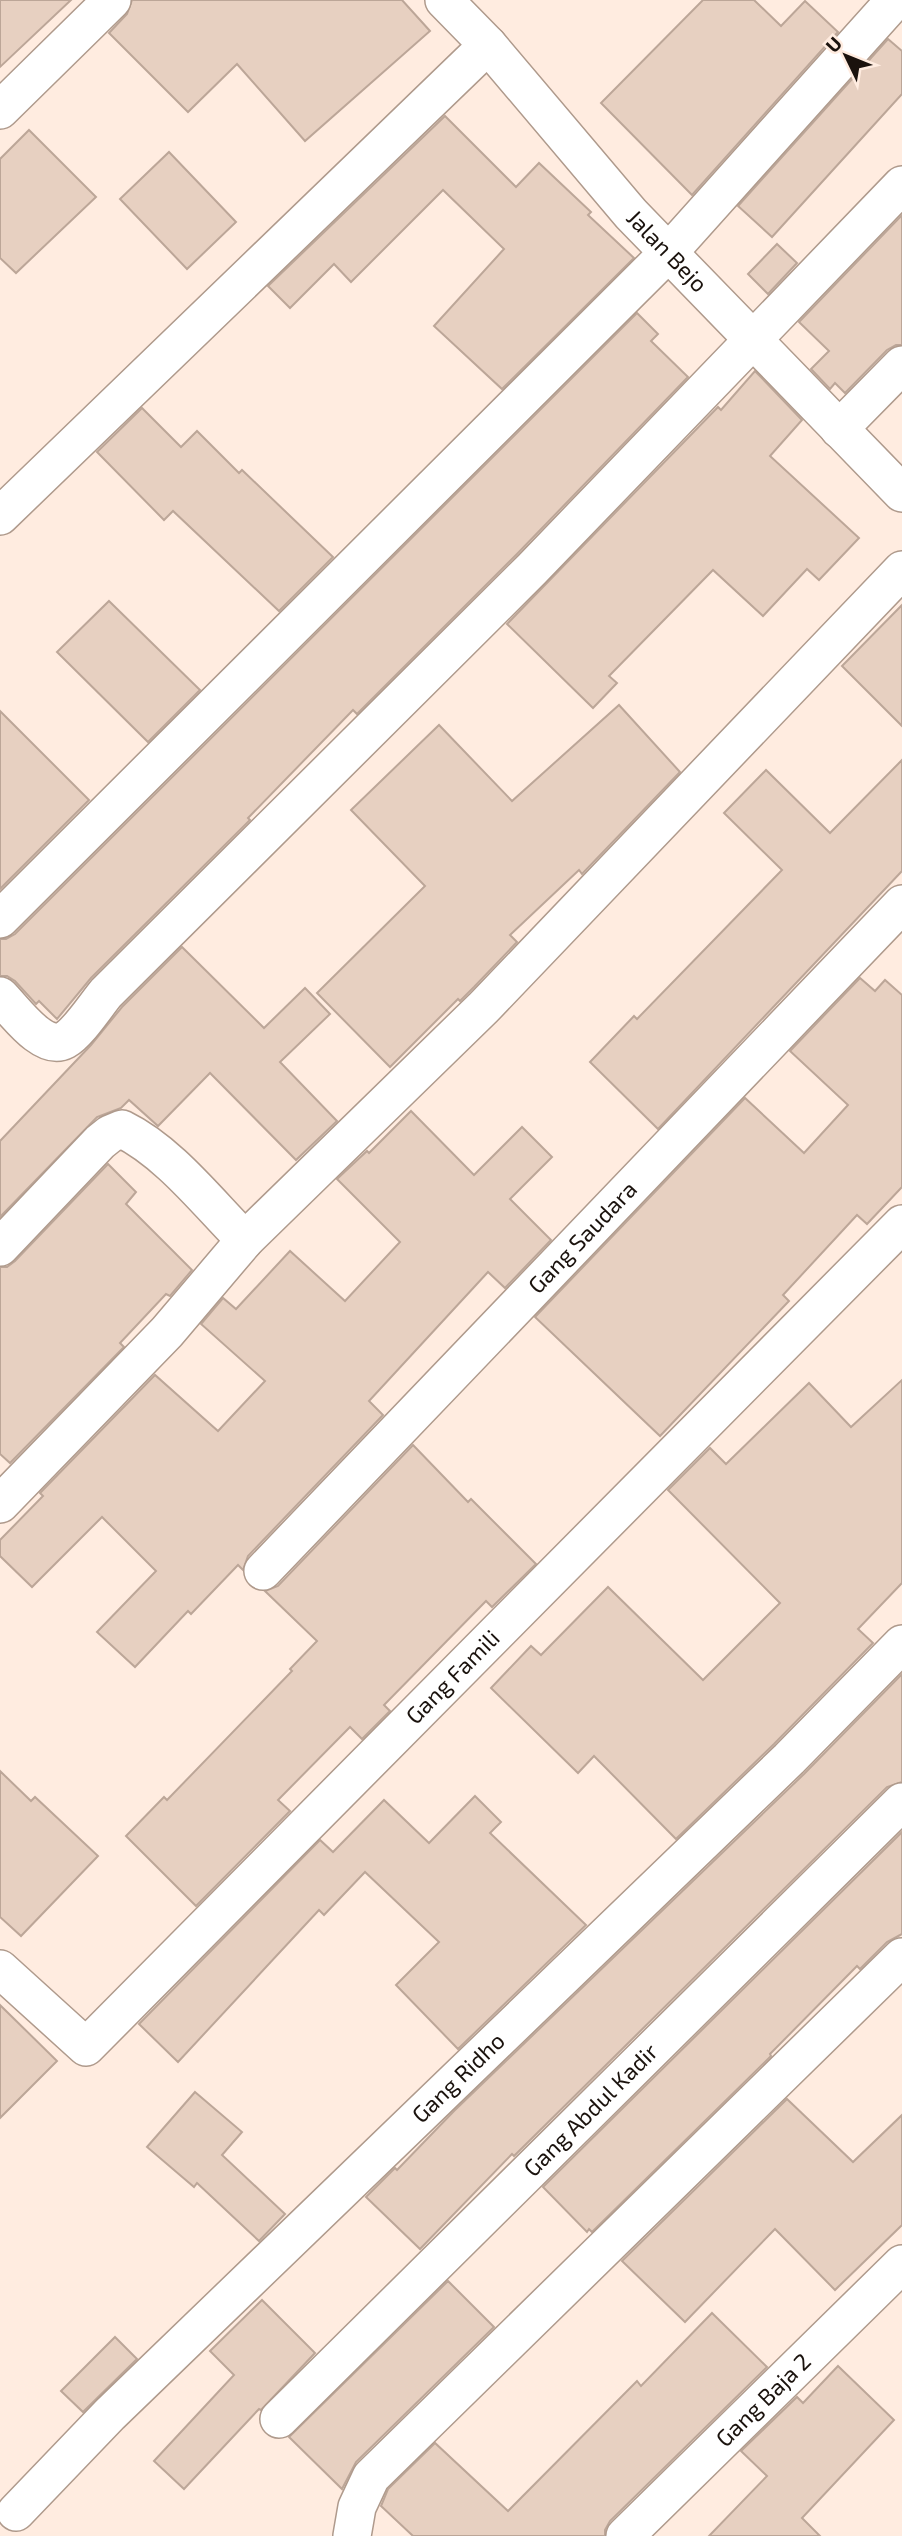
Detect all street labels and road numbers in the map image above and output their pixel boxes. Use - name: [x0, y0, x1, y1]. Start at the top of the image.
- street label: Jalan Bejo: [621, 203, 714, 297]
- street label: Gang Saudara: [522, 1175, 642, 1299]
- street label: Gang Famili: [399, 1623, 505, 1729]
- street label: Gang Ridho: [406, 2026, 510, 2128]
- street label: Gang Abdul Kadir: [517, 2037, 663, 2182]
- street label: Gang Baja 2: [709, 2347, 816, 2452]

